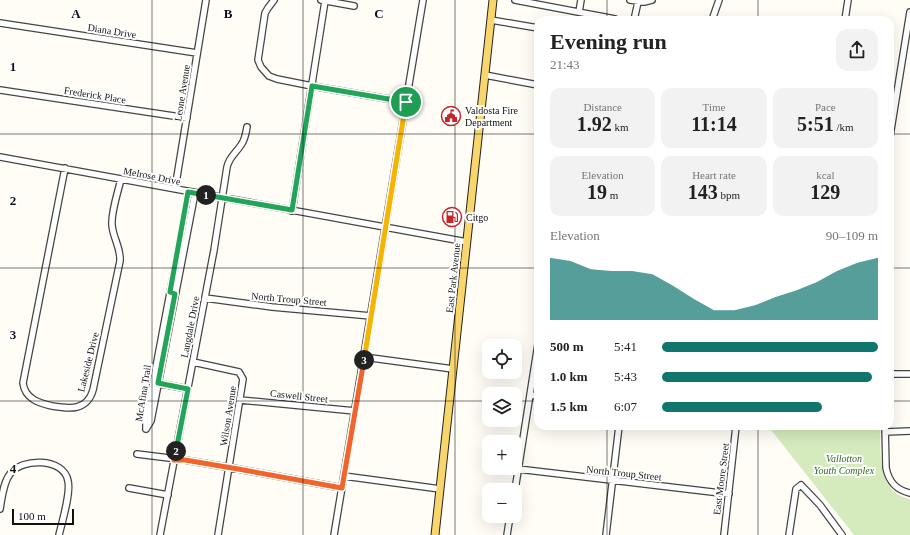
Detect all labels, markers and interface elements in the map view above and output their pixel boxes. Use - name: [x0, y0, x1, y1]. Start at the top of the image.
- text: A: [71, 6, 81, 21]
- text: B: [224, 6, 233, 21]
- text: C: [374, 6, 384, 21]
- street label: Diana Drive: [87, 22, 138, 40]
- text: Evening run: [550, 29, 667, 54]
- button: share: [836, 29, 878, 71]
- text: 21:43: [550, 57, 580, 72]
- text: 1: [10, 59, 16, 74]
- street label: Leone Avenue: [172, 63, 192, 122]
- street label: Frederick Place: [63, 85, 127, 105]
- pin: [389, 85, 423, 119]
- icon: arrive: [395, 91, 417, 113]
- text: Distance: [583, 101, 622, 113]
- text: Time: [703, 101, 725, 113]
- text: Pace: [815, 101, 836, 113]
- public building icon: Valdosta Fire Department: [440, 105, 462, 127]
- place label: Valdosta Fire Department: [465, 105, 519, 128]
- text: 1.92: [577, 113, 612, 135]
- text: 11:14: [691, 113, 737, 135]
- text: 5:51: [797, 113, 834, 135]
- text: km: [612, 121, 629, 133]
- text: /km: [834, 121, 854, 133]
- street label: Melrose Drive: [122, 165, 182, 187]
- text: Elevation: [582, 169, 624, 181]
- text: Heart rate: [692, 169, 736, 181]
- text: kcal: [816, 169, 834, 181]
- text: 19: [587, 181, 607, 203]
- text: 143: [688, 181, 718, 203]
- text: 129: [810, 181, 840, 203]
- pin: 1: [196, 185, 216, 205]
- text: 1: [203, 189, 209, 201]
- text: m: [607, 189, 618, 201]
- text: bpm: [718, 189, 740, 201]
- text: 2: [10, 193, 16, 208]
- fuel station icon: Citgo: [441, 206, 463, 228]
- place label: Citgo: [466, 212, 488, 223]
- text: Elevation: [550, 228, 600, 243]
- text: 90–109 m: [826, 228, 878, 243]
- street label: East Park Avenue: [444, 242, 462, 314]
- street label: North Troup Street: [251, 290, 327, 308]
- street label: Langdale Drive: [179, 295, 201, 359]
- text: 3: [10, 327, 17, 342]
- street label: Lakeside Drive: [75, 330, 101, 393]
- map controls: [482, 339, 522, 523]
- button: locate: [482, 339, 522, 379]
- text: 500 m: [550, 339, 584, 354]
- text: 5:41: [614, 339, 637, 354]
- pin: 3: [354, 350, 374, 370]
- text: 3: [361, 354, 367, 366]
- street label: McAfina Trail: [133, 364, 153, 422]
- text: 1.0 km: [550, 369, 588, 384]
- text: 5:43: [614, 369, 637, 384]
- street label: Wilson Avenue: [218, 385, 238, 447]
- street label: Caswell Street: [270, 387, 329, 405]
- button: layers: [482, 387, 522, 427]
- text: 1.5 km: [550, 399, 588, 414]
- text: 6:07: [614, 399, 637, 414]
- button: +: [482, 435, 522, 475]
- pin: 2: [166, 441, 186, 461]
- street label: East Moore Street: [711, 442, 731, 516]
- text: 2: [173, 445, 179, 457]
- park label: Vallotton Youth Complex: [814, 453, 875, 476]
- text: 4: [10, 461, 17, 476]
- street label: North Troup Street: [586, 464, 662, 482]
- button: −: [482, 483, 522, 523]
- scale bar: [12, 507, 74, 526]
- text: 100 m: [18, 510, 46, 522]

